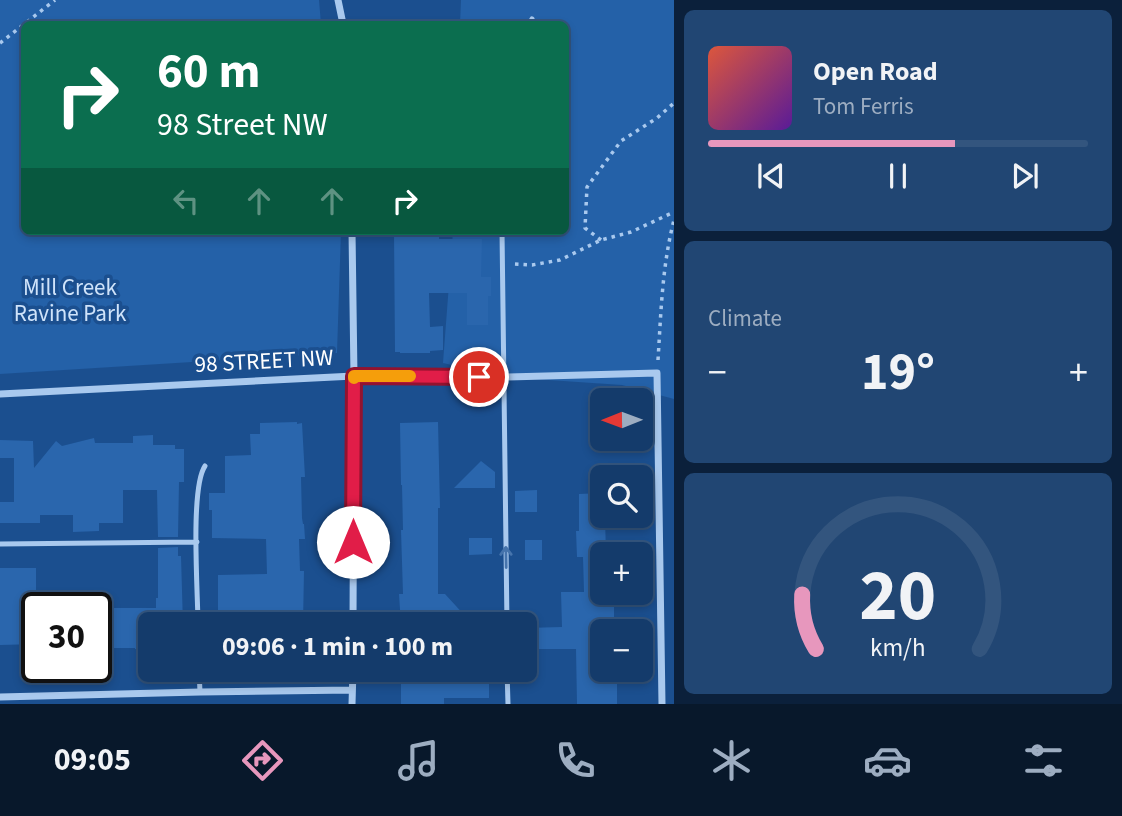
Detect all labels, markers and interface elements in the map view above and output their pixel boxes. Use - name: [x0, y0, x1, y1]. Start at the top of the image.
- text: 60 m: [157, 37, 261, 107]
- icon: right: [42, 49, 133, 140]
- text: Open Road: [813, 53, 938, 90]
- text: Tom Ferris: [813, 90, 914, 123]
- text: 98 Street NW: [157, 102, 328, 148]
- icon: previous: [752, 157, 790, 195]
- icon: pause: [879, 157, 917, 195]
- icon: next: [1006, 157, 1044, 195]
- icon: left: [167, 182, 205, 220]
- icon: ahead: [240, 182, 278, 220]
- icon: ahead: [313, 182, 351, 220]
- icon: right: [386, 182, 424, 220]
- park label: Mill Creek Ravine Park: [14, 271, 127, 330]
- text: Climate: [708, 302, 782, 335]
- text: 19°: [861, 336, 935, 410]
- street label: 98 STREET NW: [194, 341, 334, 381]
- text: −: [708, 346, 727, 400]
- text: +: [1069, 346, 1088, 400]
- pin: [449, 347, 509, 407]
- icon: arrive: [460, 358, 498, 396]
- north arrow: [590, 388, 653, 452]
- map controls: [590, 388, 653, 682]
- button: search: [590, 465, 653, 528]
- position arrow: [316, 505, 390, 579]
- button: +: [590, 542, 653, 605]
- one-way arrow: [499, 545, 513, 568]
- text: 20: [860, 545, 936, 649]
- speed limit sign: 30: [21, 592, 112, 683]
- button: −: [590, 619, 653, 682]
- text: 09:06 · 1 min · 100 m: [222, 628, 453, 665]
- text: km/h: [870, 630, 926, 666]
- icon: directions: [238, 736, 287, 785]
- icon: music: [394, 736, 443, 785]
- icon: phone: [551, 736, 600, 785]
- icon: climate: [707, 736, 756, 785]
- icon: car: [863, 736, 912, 785]
- icon: filters: [1019, 736, 1068, 785]
- text: 09:05: [54, 737, 131, 783]

